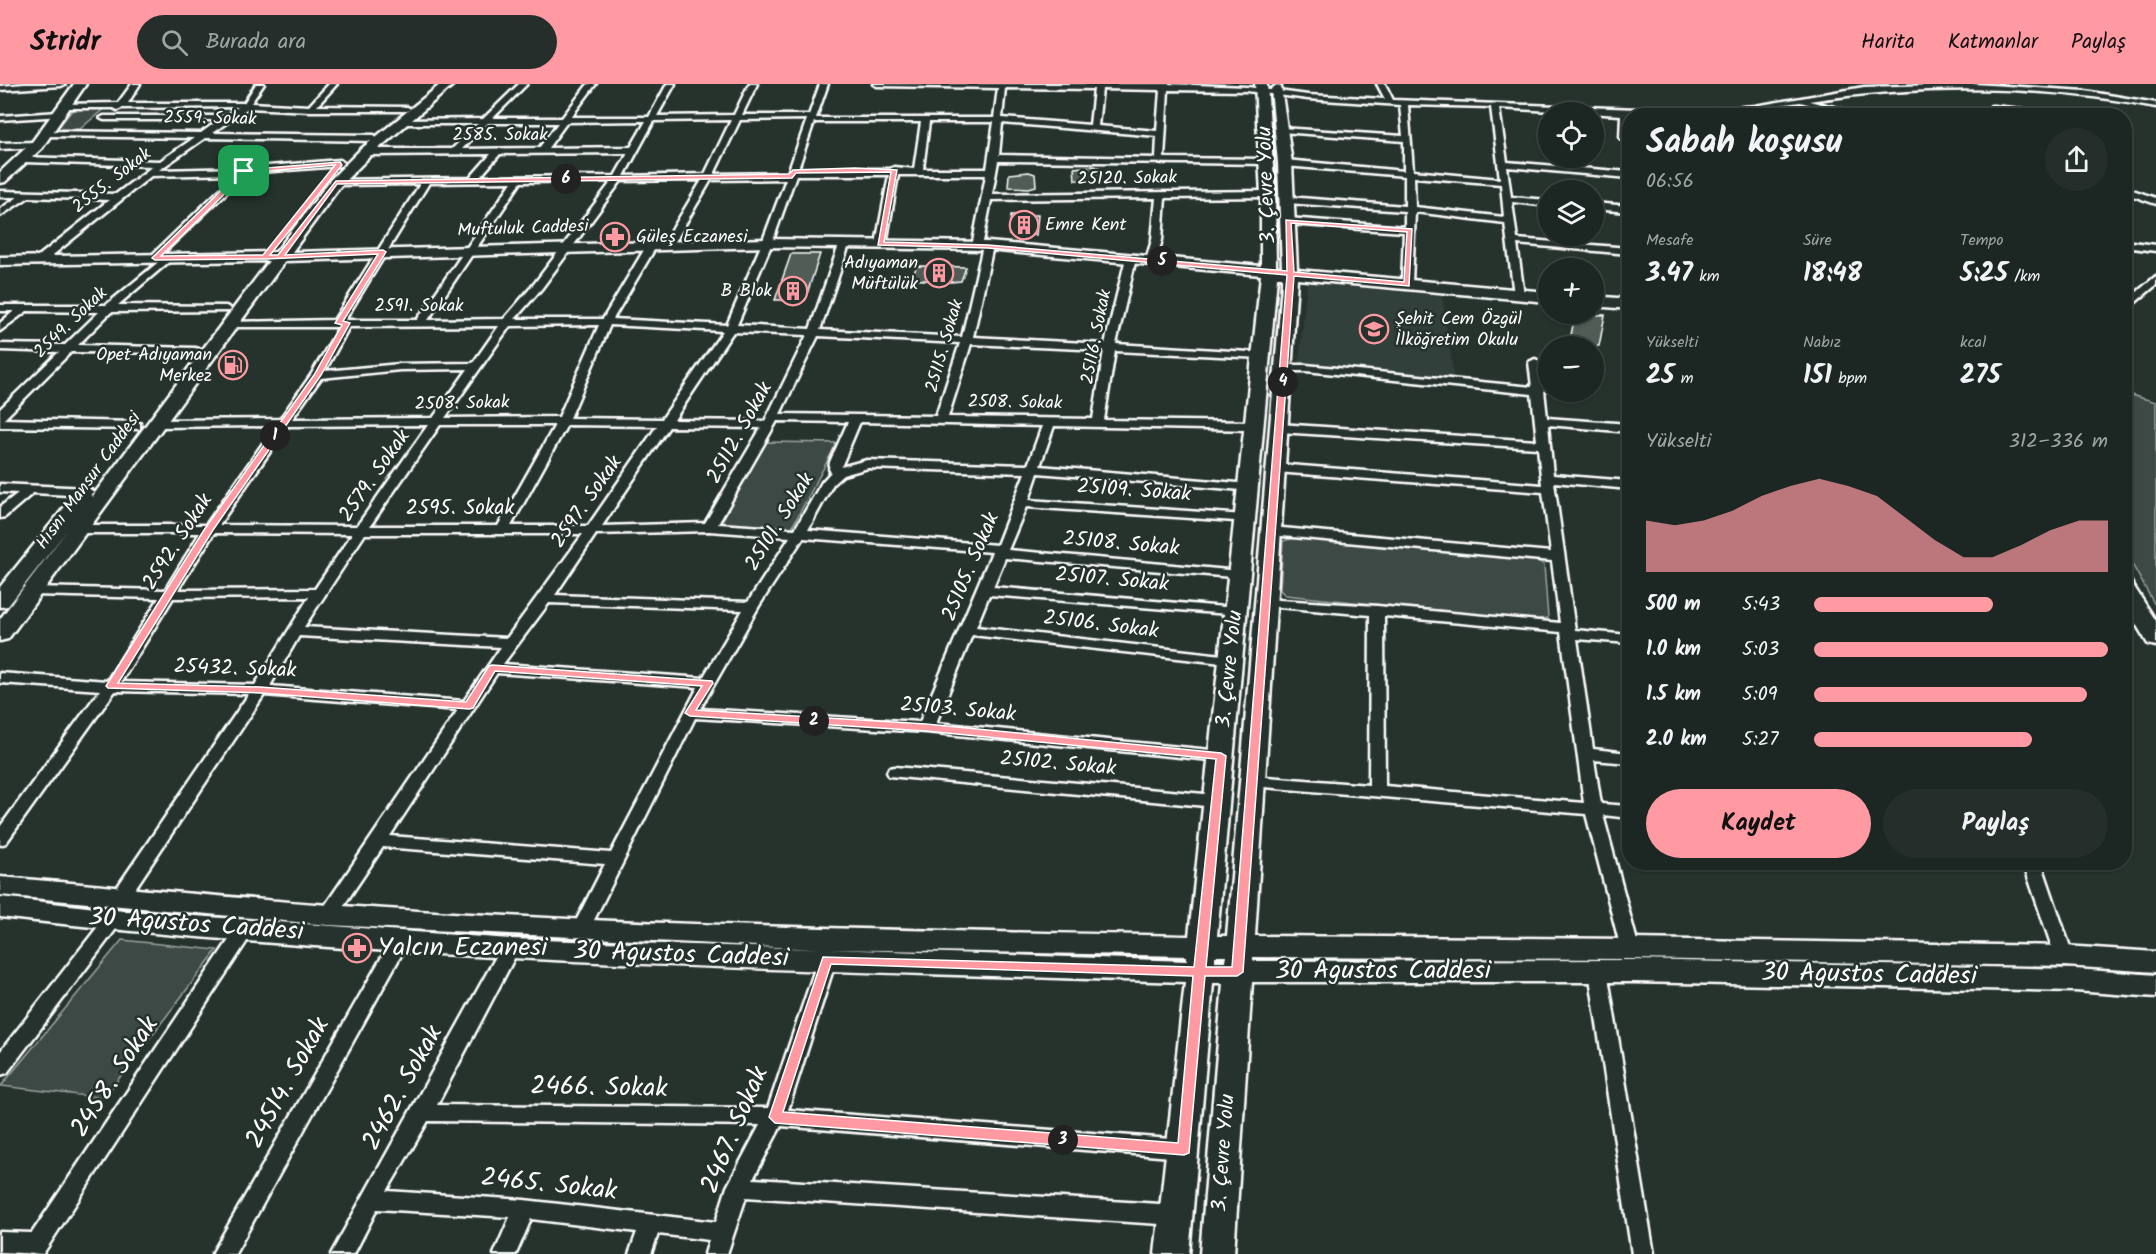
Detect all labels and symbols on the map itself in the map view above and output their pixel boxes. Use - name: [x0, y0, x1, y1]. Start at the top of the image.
- street label: 2559. Sokak: [163, 104, 257, 134]
- street label: 2585. Sokak: [452, 121, 548, 150]
- street label: 3. Çevre Yolu: [1248, 125, 1286, 245]
- street label: 2555. Sokak: [66, 140, 158, 221]
- pin: [218, 145, 269, 196]
- pin: 6: [551, 164, 581, 194]
- street label: 25120. Sokak: [1077, 164, 1178, 194]
- building icon: Emre Kent: [1008, 209, 1040, 241]
- place label: Emre Kent: [1045, 211, 1127, 240]
- street label: Muftuluk Caddesi: [457, 212, 590, 246]
- pharmacy icon: Güleş Eczanesi: [599, 221, 631, 253]
- place label: Güleş Eczanesi: [636, 223, 748, 252]
- pin: 5: [1147, 246, 1177, 276]
- place label: Adıyaman Müftülük: [844, 249, 919, 299]
- building icon: Adıyaman Müftülük: [923, 257, 955, 289]
- building icon: B Blok: [777, 275, 809, 307]
- place label: B Blok: [721, 277, 773, 306]
- street label: 2549. Sokak: [27, 280, 115, 366]
- street label: 25116. Sokak: [1074, 287, 1120, 387]
- street label: 2591. Sokak: [374, 292, 464, 321]
- street label: 25115. Sokak: [918, 296, 972, 396]
- place label: Şehit Cem Özgül İlköğretim Okulu: [1395, 305, 1522, 355]
- school or university icon: Şehit Cem Özgül İlköğretim Okulu: [1358, 313, 1390, 345]
- place label: Opet Adıyaman Merkez: [96, 341, 212, 391]
- fuel station icon: Opet Adıyaman Merkez: [217, 349, 249, 381]
- pin: 4: [1268, 367, 1298, 397]
- street label: 25112. Sokak: [698, 376, 782, 490]
- street label: 2508. Sokak: [968, 388, 1063, 418]
- street label: 2508. Sokak: [415, 389, 510, 419]
- street label: Hısnı Mansur Caddesi: [29, 405, 150, 556]
- pin: 1: [260, 421, 290, 451]
- street label: 2579. Sokak: [331, 423, 419, 529]
- street label: 2597. Sokak: [543, 449, 631, 555]
- street label: 25101. Sokak: [737, 466, 823, 578]
- street label: 25109. Sokak: [1076, 471, 1192, 511]
- street label: 2592. Sokak: [134, 487, 222, 597]
- street label: 2595. Sokak: [406, 492, 514, 525]
- street label: 25105. Sokak: [933, 507, 1009, 627]
- street label: 25108. Sokak: [1061, 522, 1181, 566]
- street label: 25107. Sokak: [1054, 559, 1170, 601]
- street label: 25106. Sokak: [1041, 602, 1161, 648]
- street label: 3. Çevre Yolu: [1207, 609, 1253, 729]
- street label: 25432. Sokak: [173, 650, 297, 688]
- street label: 25103. Sokak: [899, 689, 1017, 732]
- pin: 2: [799, 706, 829, 736]
- street label: 25102. Sokak: [999, 742, 1118, 786]
- street label: 30 Agustos Caddesi: [87, 897, 307, 954]
- place label: Yalcın Eczanesi: [378, 927, 549, 969]
- street label: 30 Agustos Caddesi: [572, 930, 791, 980]
- pharmacy icon: Yalcın Eczanesi: [341, 932, 373, 964]
- street label: 30 Agustos Caddesi: [1275, 950, 1493, 992]
- street label: 30 Agustos Caddesi: [1761, 952, 1979, 998]
- street label: 2458. Sokak: [60, 1007, 171, 1146]
- street label: 24514. Sokak: [235, 1009, 342, 1156]
- street label: 2462. Sokak: [351, 1017, 455, 1158]
- street label: 2467. Sokak: [689, 1059, 781, 1200]
- street label: 2466. Sokak: [530, 1066, 669, 1110]
- street label: 3. Çevre Yolu: [1203, 1093, 1245, 1213]
- pin: 3: [1048, 1125, 1078, 1155]
- street label: 2465. Sokak: [479, 1157, 620, 1213]

